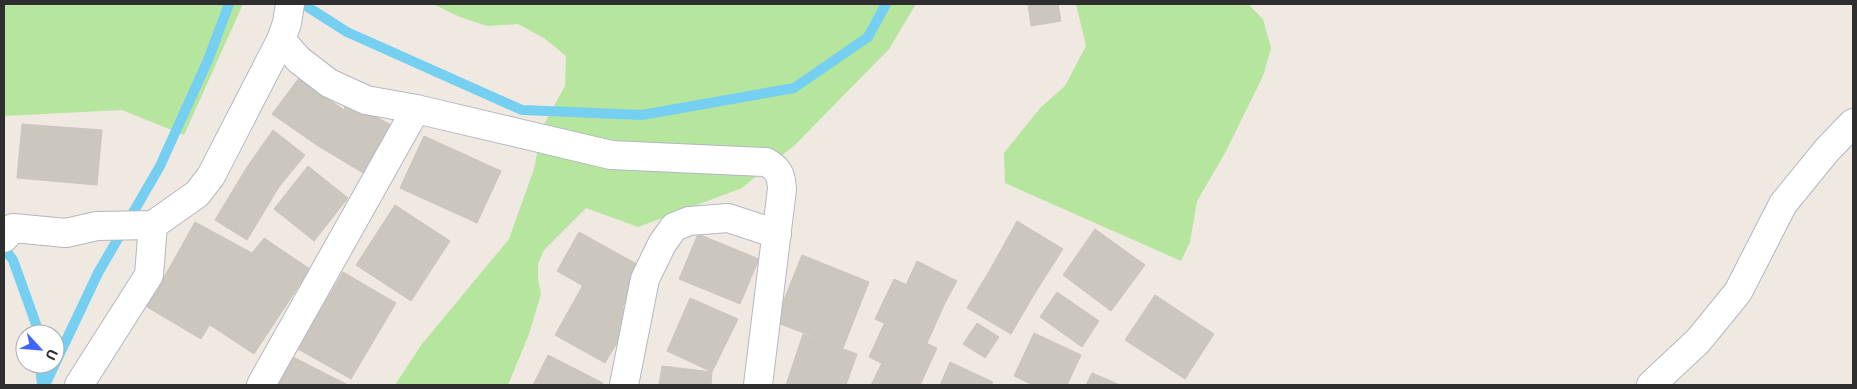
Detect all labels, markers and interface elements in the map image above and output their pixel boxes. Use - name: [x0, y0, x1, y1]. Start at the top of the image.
- north arrow: [15, 324, 65, 374]
- text: U: [41, 346, 63, 364]

